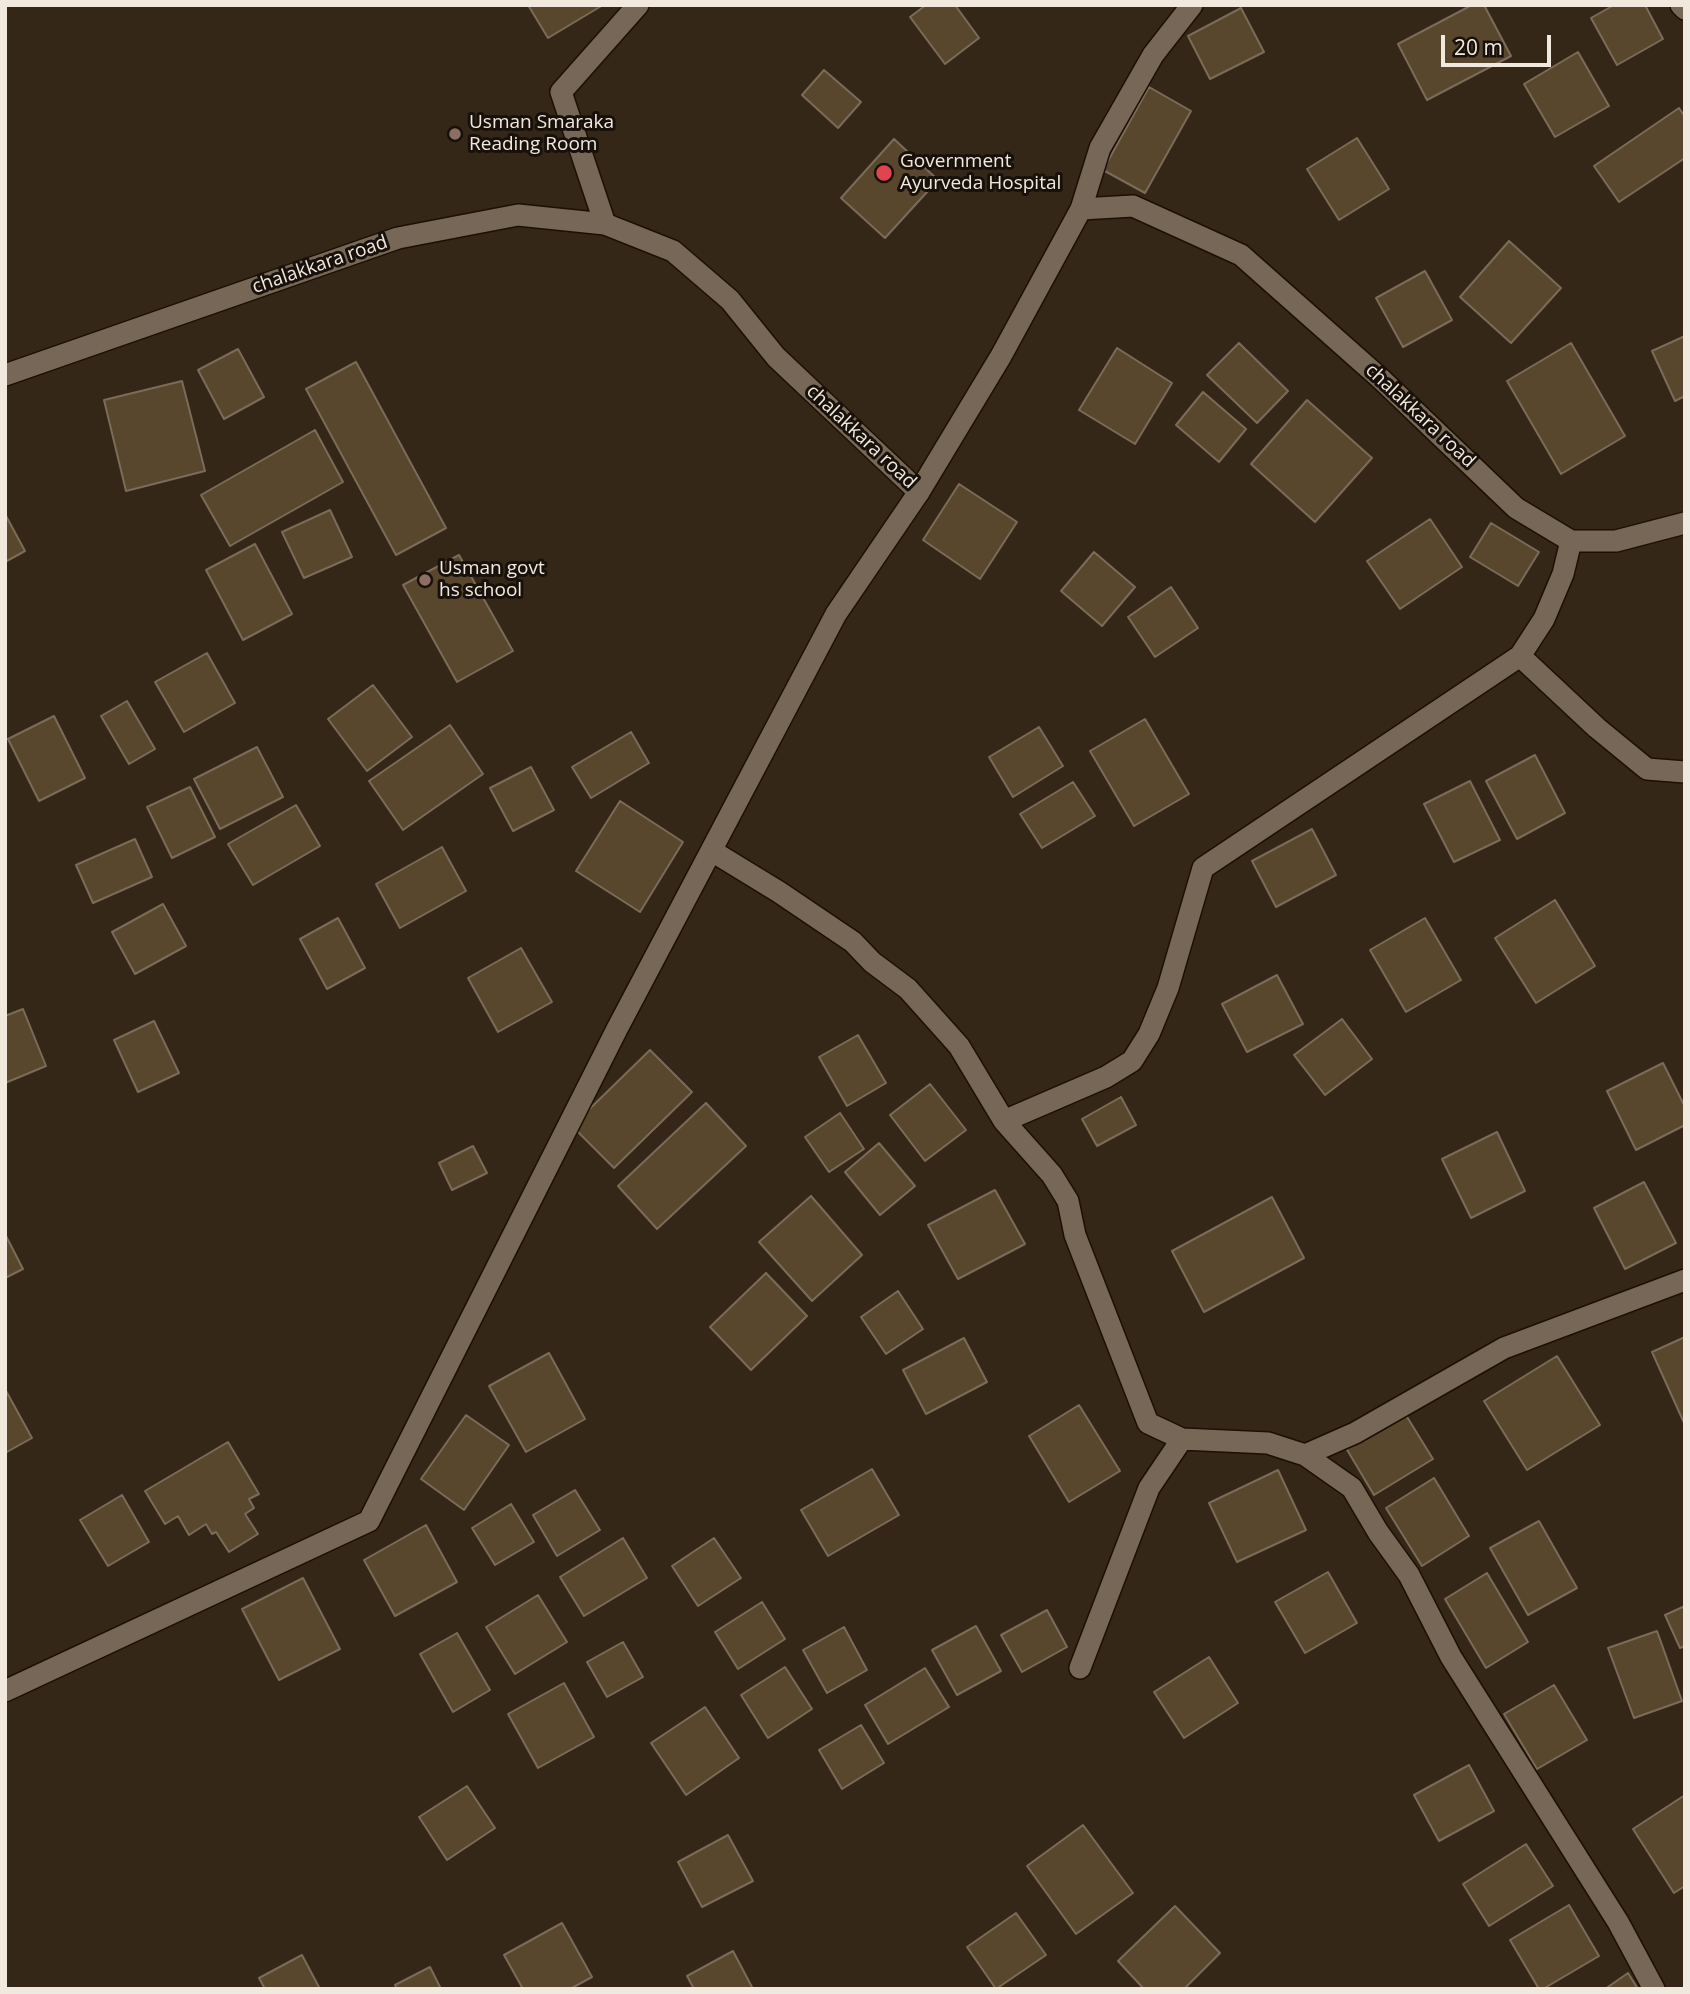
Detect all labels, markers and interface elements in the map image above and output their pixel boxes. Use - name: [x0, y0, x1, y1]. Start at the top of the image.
- scale bar: [1445, 21, 1555, 65]
- text: 20 m: [1454, 33, 1503, 61]
- place label: Usman Smaraka Reading Room: [469, 112, 614, 156]
- marker: Usman Smaraka Reading Room: [447, 126, 463, 142]
- place label: Government Ayurveda Hospital: [900, 151, 1061, 195]
- marker: Government Ayurveda Hospital: [874, 163, 894, 183]
- street label: chalakkara road: [249, 231, 391, 299]
- street label: chalakkara road: [1360, 359, 1480, 473]
- street label: chalakkara road: [801, 380, 921, 494]
- place label: Usman govt hs school: [439, 558, 545, 602]
- marker: Usman govt hs school: [417, 572, 433, 588]

